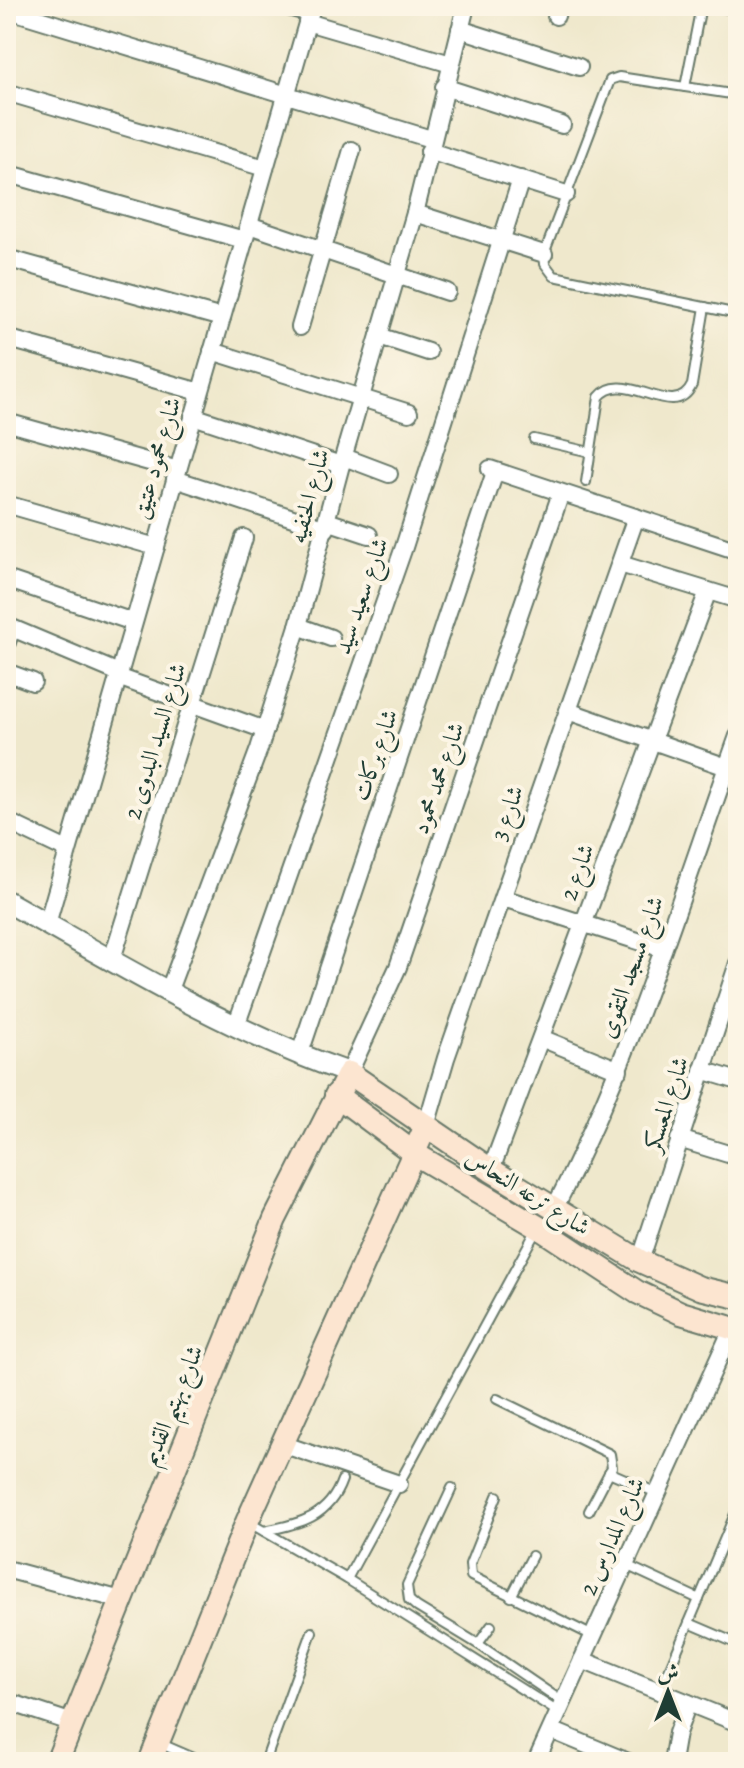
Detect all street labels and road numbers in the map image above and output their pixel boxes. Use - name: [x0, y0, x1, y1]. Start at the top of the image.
- street label: شارع محمود عتيق: [123, 393, 193, 524]
- street label: شارع الحنفيه: [281, 445, 341, 548]
- street label: شارع سعيد سيد: [326, 533, 400, 660]
- street label: شارع السيد البدوى 2: [116, 659, 198, 824]
- street label: شارع بركات: [344, 705, 409, 806]
- street label: شارع محمد محمود: [404, 718, 476, 840]
- street label: شارع 3: [483, 781, 535, 846]
- street label: شارع 2: [552, 839, 606, 906]
- street label: شارع مسجد التقوى: [590, 891, 675, 1044]
- street label: شارع المعسكر: [635, 1052, 700, 1160]
- street label: شارع ترعه النحاس: [457, 1141, 597, 1246]
- street label: شارع بهتيم القديم: [133, 1340, 218, 1473]
- street label: شارع المدارس 2: [572, 1472, 656, 1602]

